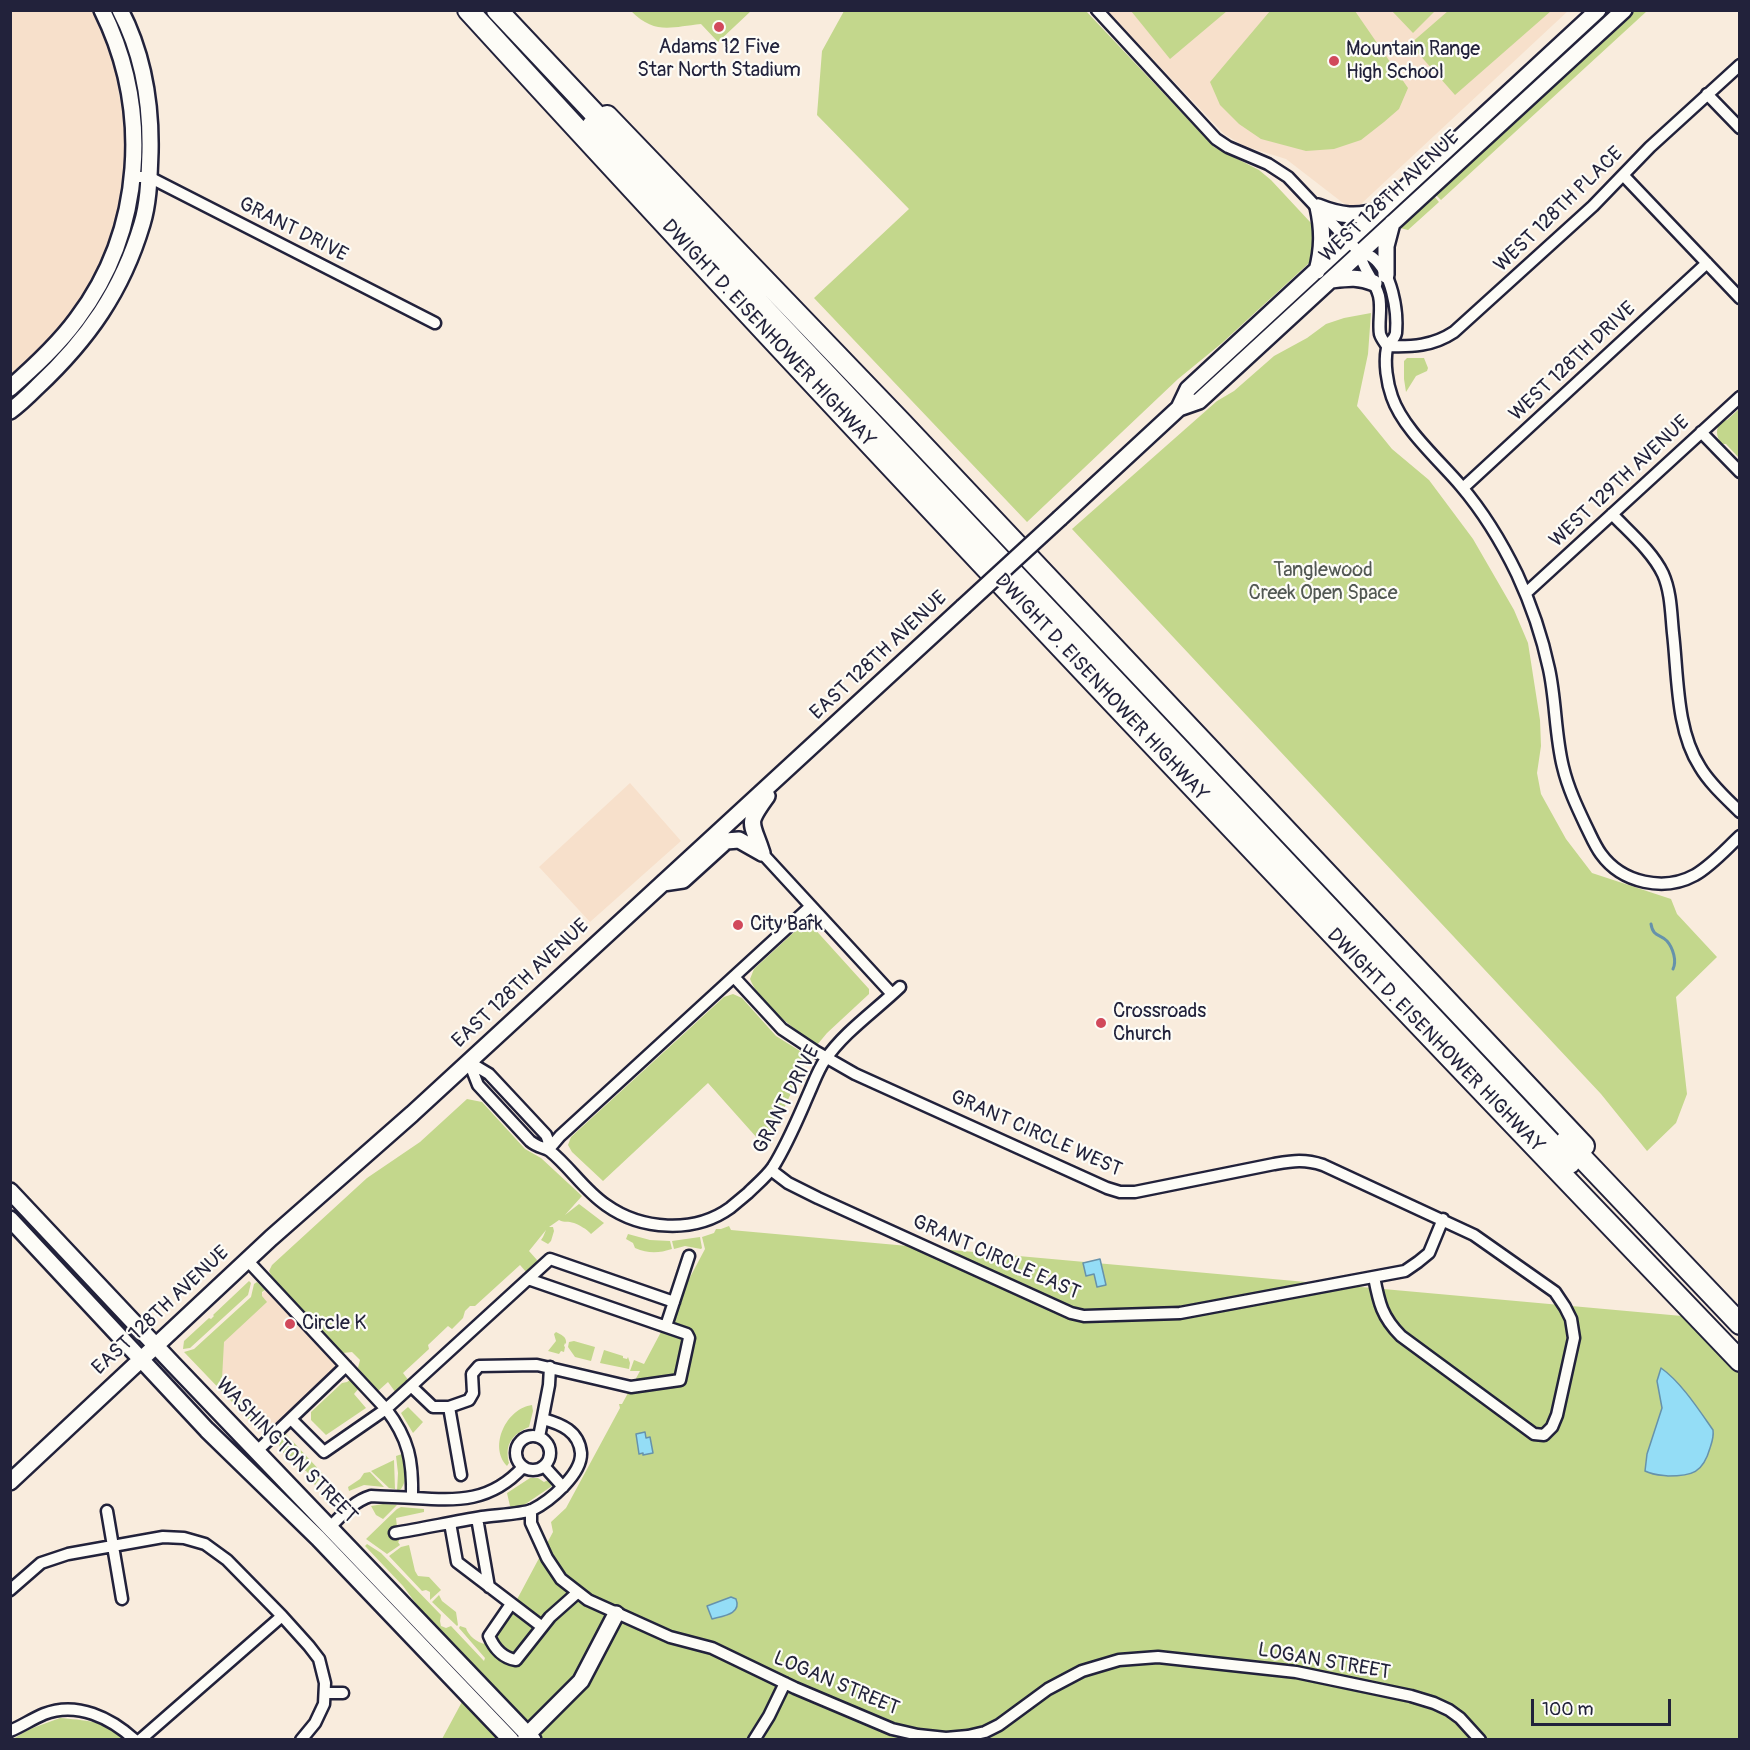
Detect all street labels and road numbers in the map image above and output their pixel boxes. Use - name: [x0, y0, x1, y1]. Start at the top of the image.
- street label: WEST 128TH AVENUE: [1315, 126, 1465, 268]
- street label: WEST 128TH PLACE: [1490, 142, 1628, 278]
- street label: GRANT DRIVE: [235, 192, 351, 268]
- street label: DWIGHT D. EISENHOWER HIGHWAY: [656, 215, 880, 453]
- street label: WEST 128TH DRIVE: [1505, 297, 1641, 427]
- street label: WEST 129TH AVENUE: [1545, 411, 1695, 553]
- street label: DWIGHT D. EISENHOWER HIGHWAY: [989, 569, 1213, 807]
- street label: EAST 128TH AVENUE: [806, 587, 952, 725]
- street label: EAST 128TH AVENUE: [448, 915, 594, 1053]
- street label: DWIGHT D. EISENHOWER HIGHWAY: [1321, 924, 1549, 1158]
- street label: GRANT DRIVE: [748, 1042, 826, 1158]
- street label: GRANT CIRCLE WEST: [947, 1085, 1125, 1183]
- street label: GRANT CIRCLE EAST: [909, 1210, 1083, 1306]
- street label: EAST 128TH AVENUE: [88, 1242, 234, 1380]
- street label: WASHINGTON STREET: [210, 1373, 362, 1529]
- street label: LOGAN STREET: [1256, 1639, 1392, 1685]
- street label: LOGAN STREET: [769, 1647, 903, 1721]

